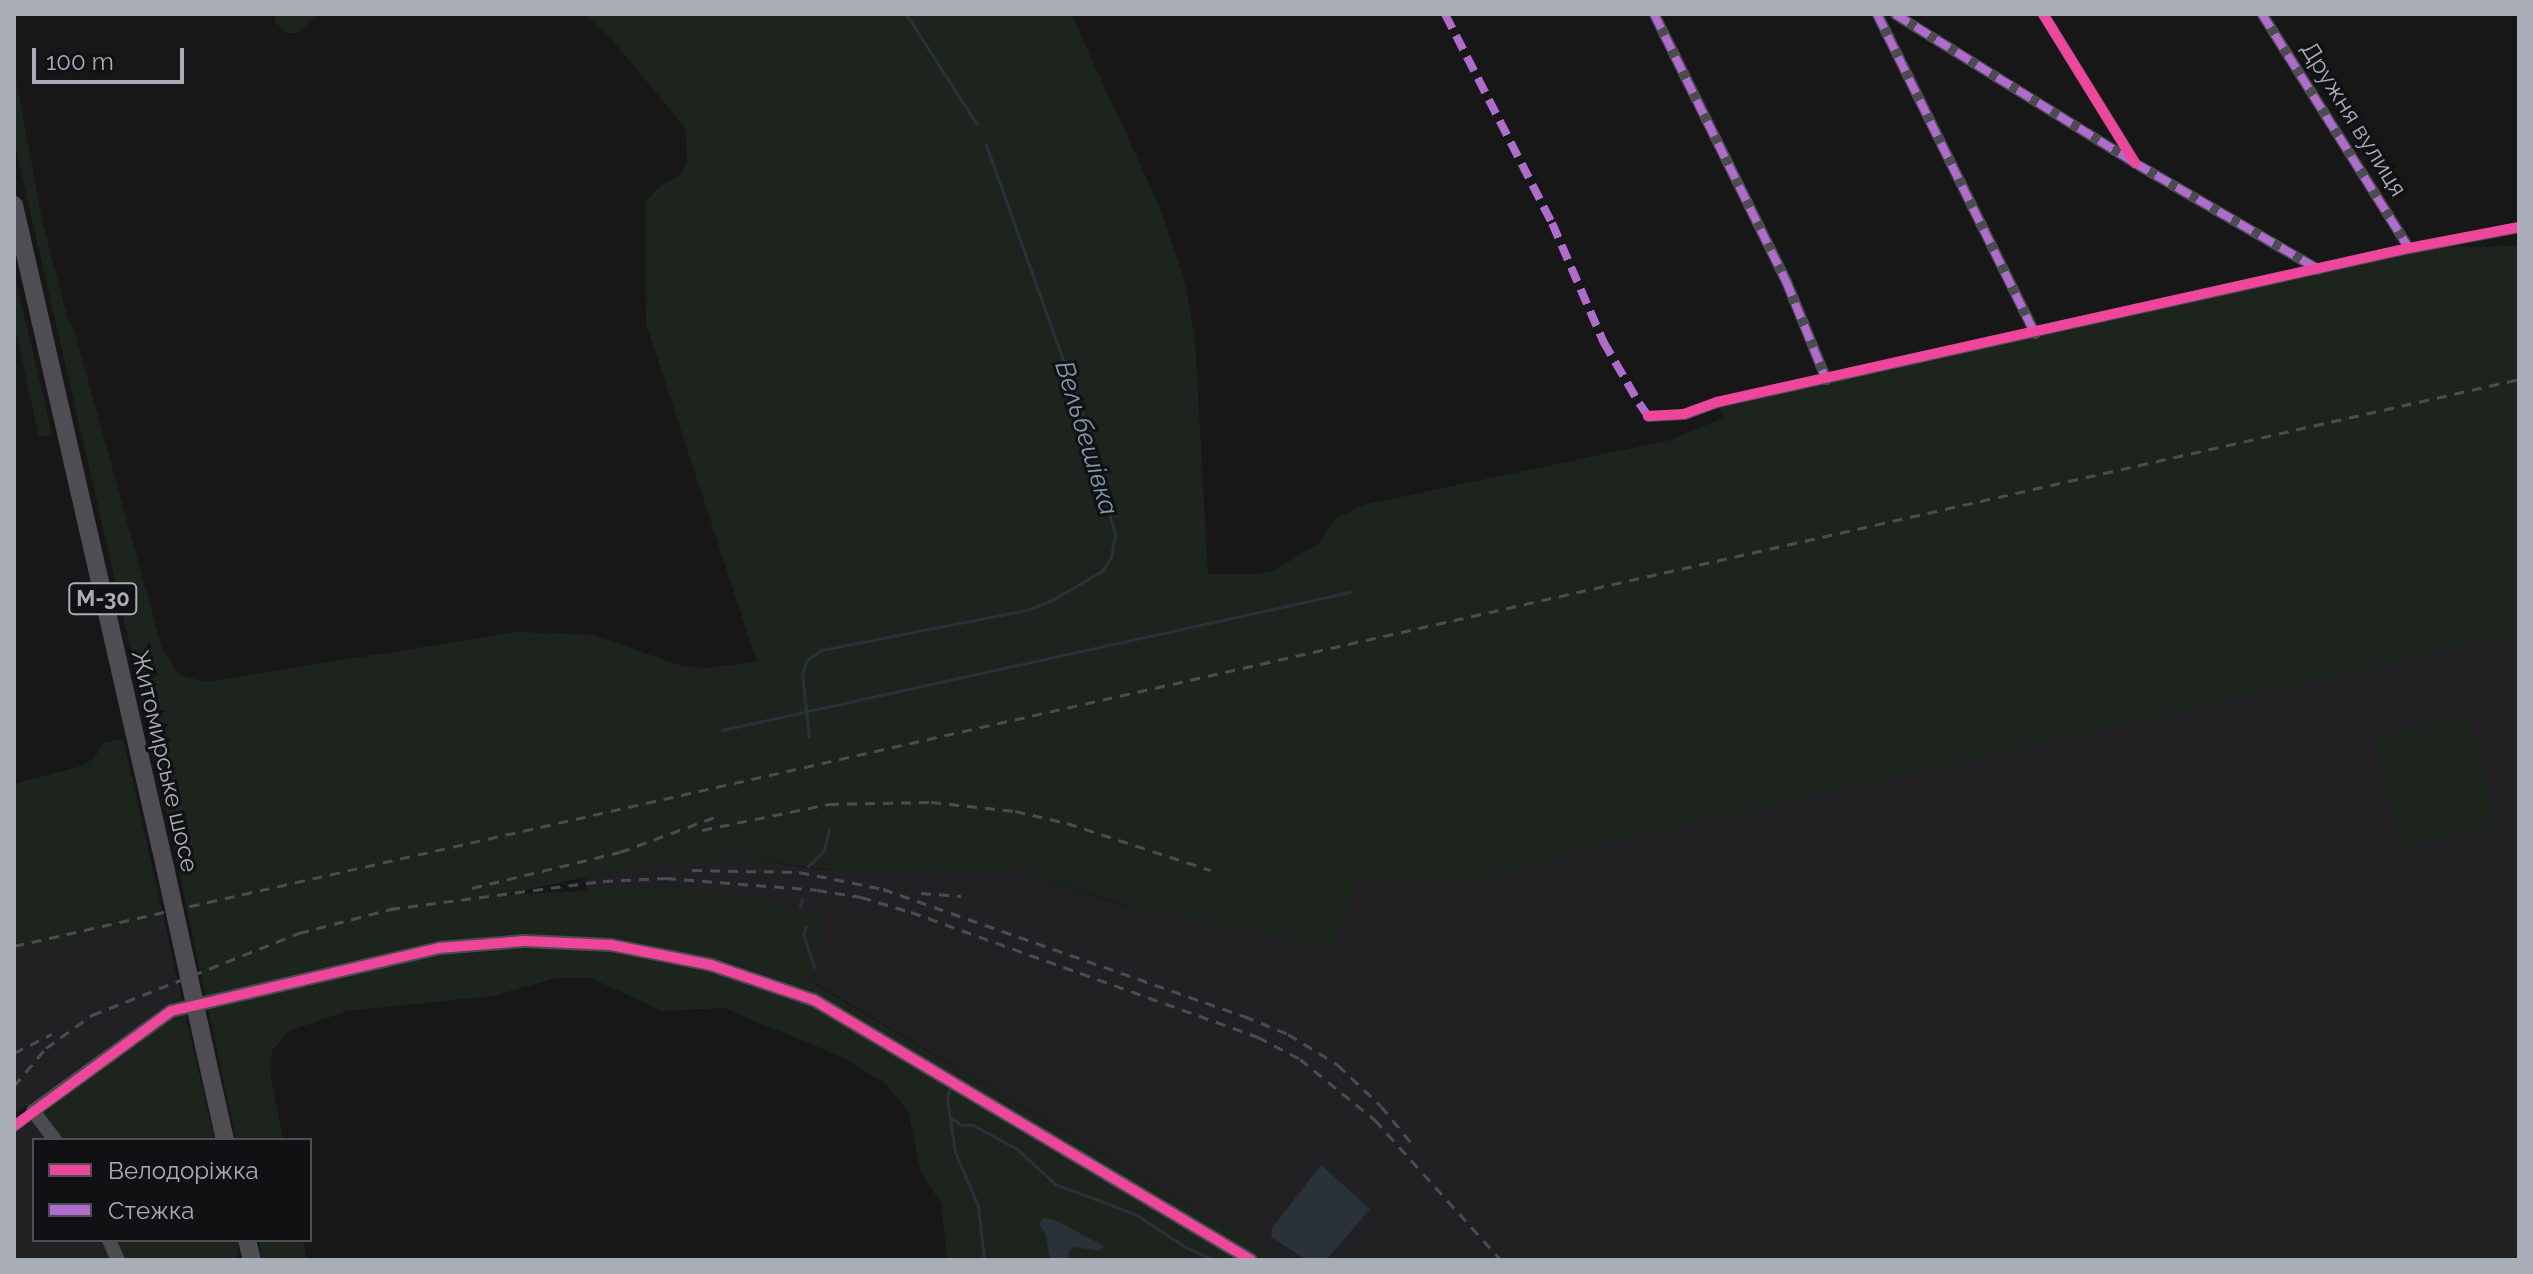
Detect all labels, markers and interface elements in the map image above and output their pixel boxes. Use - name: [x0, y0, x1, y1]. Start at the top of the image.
- scale bar: [36, 32, 188, 82]
- street label: Дружня вулиця: [2295, 36, 2413, 202]
- text: 100 m: [46, 47, 114, 76]
- water label: Вельбешівка: [1048, 357, 1124, 519]
- road number: М-30: [67, 581, 139, 617]
- street label: Житомирське шосе: [125, 647, 205, 875]
- legend: [32, 1138, 312, 1242]
- text: Велодоріжка: [108, 1156, 259, 1185]
- text: Стежка: [108, 1196, 194, 1225]

